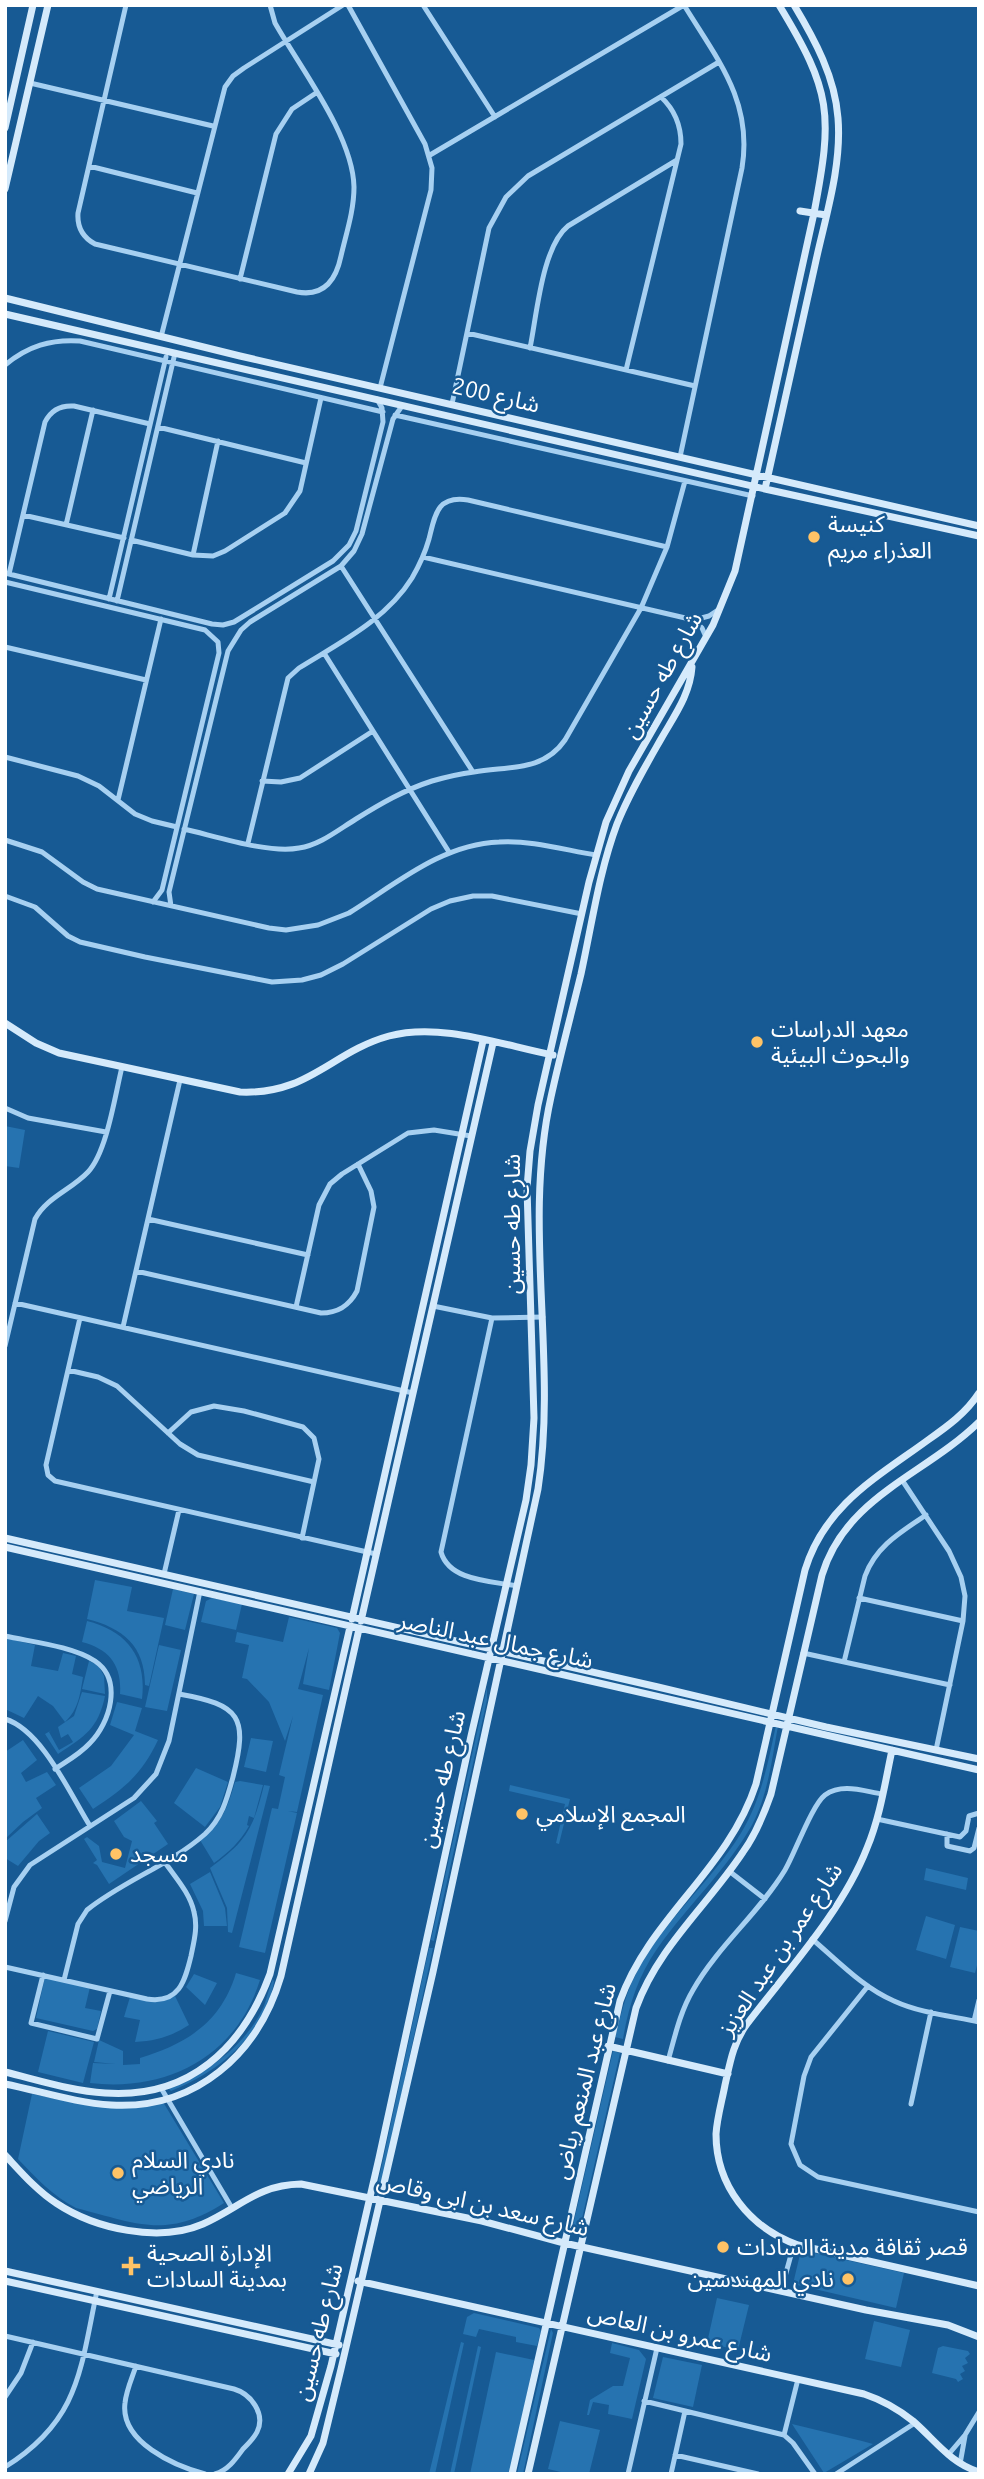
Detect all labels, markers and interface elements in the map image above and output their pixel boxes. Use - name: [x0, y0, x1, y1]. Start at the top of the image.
- street label: شارع 200: [449, 372, 542, 422]
- place label: كنيسة العذراء مريم: [828, 511, 932, 567]
- marker: كنيسة العذراء مريم: [806, 529, 822, 545]
- street label: شارع طه حسين: [617, 607, 711, 745]
- place label: معهد الدراسات والبحوث البيئية: [771, 1016, 910, 1069]
- marker: معهد الدراسات والبحوث البيئية: [749, 1034, 765, 1050]
- street label: شارع طه حسين: [499, 1154, 529, 1294]
- street label: شارع جمال عبد الناصر: [395, 1607, 595, 1677]
- street label: شارع طه حسين: [414, 1708, 474, 1851]
- place label: المجمع الإسلامي: [536, 1801, 686, 1831]
- marker: المجمع الإسلامي: [514, 1806, 530, 1822]
- place label: مسجد: [130, 1841, 189, 1866]
- marker: مسجد: [108, 1846, 124, 1862]
- street label: شارع عمر بن عبد العزيز: [712, 1858, 851, 2043]
- street label: شارع عبد المنعم رياض: [547, 1980, 625, 2183]
- place label: نادي السلام الرياضي: [132, 2147, 235, 2203]
- marker: نادي السلام الرياضي: [110, 2165, 126, 2181]
- street label: شارع سعد بن ابى وقاص: [373, 2167, 592, 2245]
- place label: قصر ثقافة مدينة السادات: [737, 2234, 968, 2261]
- marker: قصر ثقافة مدينة السادات: [715, 2239, 731, 2255]
- place label: الإدارة الصحية بمدينة السادات: [147, 2240, 287, 2291]
- marker: الإدارة الصحية بمدينة السادات: [121, 2256, 141, 2276]
- street label: شارع طه حسين: [288, 2261, 351, 2404]
- place label: نادي المهندسين: [687, 2266, 834, 2296]
- marker: نادي المهندسين: [840, 2271, 856, 2287]
- street label: شارع عمرو بن العاص: [585, 2299, 775, 2371]

